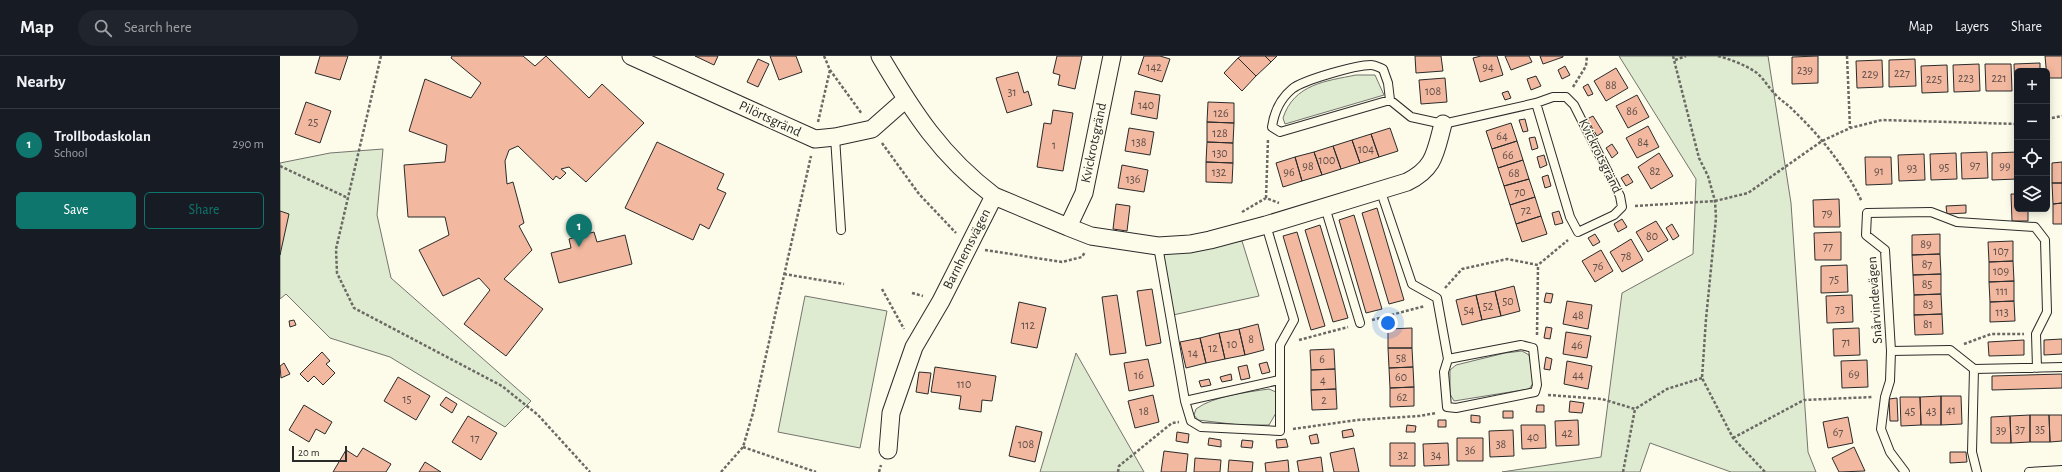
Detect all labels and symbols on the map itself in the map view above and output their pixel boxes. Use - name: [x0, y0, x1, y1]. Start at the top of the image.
- house number: 142: [1146, 61, 1162, 73]
- house number: 94: [1482, 61, 1494, 73]
- house number: 239: [1797, 64, 1813, 76]
- house number: 227: [1894, 67, 1910, 79]
- house number: 229: [1862, 68, 1879, 80]
- house number: 223: [1958, 72, 1974, 84]
- house number: 221: [1991, 72, 2007, 84]
- house number: 225: [1926, 73, 1942, 85]
- house number: 88: [1605, 79, 1617, 91]
- house number: 108: [1425, 85, 1441, 97]
- house number: 31: [1007, 86, 1017, 98]
- street label: Pilörtsgränd: [737, 98, 803, 140]
- house number: 140: [1138, 99, 1154, 111]
- street label: Kvickrotsgränd: [1079, 102, 1109, 184]
- house number: 86: [1626, 105, 1638, 117]
- house number: 126: [1213, 107, 1229, 119]
- house number: 25: [308, 116, 318, 128]
- street label: Kvickrotsgränd: [1576, 116, 1624, 196]
- house number: 128: [1212, 127, 1228, 139]
- house number: 64: [1496, 130, 1508, 142]
- house number: 138: [1132, 136, 1147, 148]
- house number: 84: [1637, 136, 1649, 148]
- house number: 1: [1052, 139, 1056, 151]
- house number: 104: [1358, 143, 1374, 155]
- house number: 130: [1212, 147, 1228, 159]
- house number: 66: [1502, 149, 1514, 161]
- house number: 100: [1319, 154, 1335, 166]
- house number: 97: [1970, 159, 1980, 171]
- house number: 98: [1302, 160, 1314, 172]
- house number: 99: [1999, 160, 2011, 172]
- house number: 95: [1939, 161, 1949, 173]
- house number: 93: [1907, 162, 1917, 174]
- house number: 82: [1649, 165, 1661, 177]
- house number: 91: [1874, 165, 1884, 177]
- house number: 132: [1212, 166, 1227, 178]
- house number: 96: [1283, 166, 1295, 178]
- house number: 68: [1508, 167, 1520, 179]
- house number: 136: [1126, 173, 1141, 185]
- house number: 70: [1514, 186, 1526, 198]
- house number: 72: [1521, 204, 1532, 216]
- street label: Barnhemsvägen: [941, 206, 993, 292]
- house number: 79: [1822, 207, 1833, 219]
- pin: 1: [566, 214, 592, 247]
- house number: 80: [1646, 230, 1658, 242]
- house number: 89: [1920, 238, 1932, 250]
- house number: 77: [1823, 240, 1833, 252]
- house number: 107: [1993, 245, 2009, 257]
- house number: 78: [1621, 250, 1632, 262]
- street label: Snårvindevägen: [1865, 256, 1885, 344]
- house number: 87: [1922, 258, 1932, 270]
- house number: 76: [1593, 260, 1604, 272]
- house number: 109: [1993, 265, 2009, 277]
- house number: 75: [1829, 273, 1839, 285]
- house number: 85: [1922, 278, 1932, 290]
- house number: 111: [1996, 285, 2008, 297]
- house number: 50: [1502, 295, 1514, 307]
- house number: 83: [1923, 298, 1933, 310]
- house number: 52: [1483, 300, 1494, 312]
- house number: 73: [1835, 303, 1845, 315]
- house number: 54: [1464, 304, 1475, 316]
- house number: 113: [1995, 306, 2009, 318]
- house number: 48: [1572, 309, 1584, 321]
- your location: [1378, 313, 1398, 333]
- house number: 81: [1923, 318, 1933, 330]
- house number: 112: [1021, 319, 1035, 331]
- house number: 8: [1248, 333, 1254, 345]
- house number: 71: [1841, 336, 1851, 348]
- house number: 10: [1227, 338, 1237, 350]
- house number: 46: [1571, 339, 1583, 351]
- house number: 12: [1208, 342, 1218, 354]
- house number: 14: [1188, 347, 1198, 359]
- house number: 58: [1396, 352, 1407, 364]
- house number: 6: [1319, 353, 1325, 365]
- house number: 69: [1848, 368, 1860, 380]
- house number: 16: [1134, 369, 1144, 381]
- house number: 44: [1572, 369, 1584, 381]
- house number: 60: [1395, 371, 1407, 383]
- house number: 4: [1320, 374, 1326, 386]
- house number: 110: [957, 378, 971, 390]
- house number: 62: [1396, 391, 1408, 403]
- house number: 15: [402, 393, 412, 405]
- house number: 2: [1321, 394, 1327, 406]
- house number: 41: [1946, 404, 1956, 416]
- house number: 18: [1139, 405, 1149, 417]
- house number: 45: [1905, 405, 1915, 417]
- house number: 43: [1926, 405, 1936, 417]
- house number: 37: [2015, 423, 2025, 435]
- house number: 35: [2035, 423, 2045, 435]
- house number: 39: [1996, 424, 2007, 436]
- house number: 67: [1833, 426, 1843, 438]
- house number: 42: [1561, 427, 1573, 439]
- house number: 40: [1527, 431, 1539, 443]
- house number: 17: [470, 432, 480, 444]
- house number: 108: [1018, 438, 1034, 450]
- house number: 38: [1496, 438, 1507, 450]
- scale bar: [292, 444, 347, 463]
- house number: 36: [1465, 444, 1476, 456]
- house number: 32: [1398, 449, 1409, 461]
- house number: 34: [1431, 449, 1442, 461]

